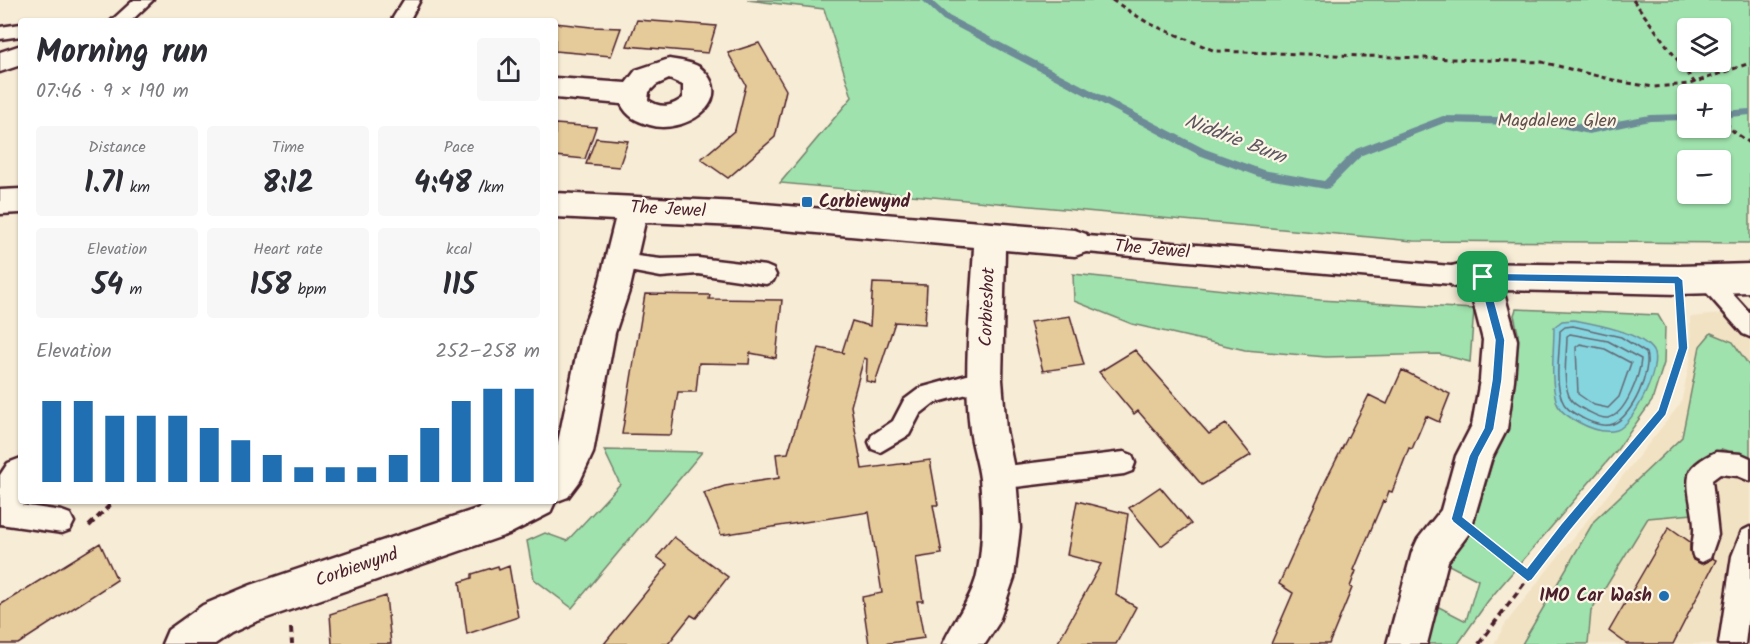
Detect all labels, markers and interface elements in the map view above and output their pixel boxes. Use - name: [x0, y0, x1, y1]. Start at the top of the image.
- map controls: [1677, 18, 1731, 204]
- button: layers: [1677, 18, 1731, 72]
- text: Morning run: [36, 27, 208, 80]
- button: share: [477, 38, 540, 101]
- text: 07:46 · 9 × 190 m: [36, 76, 189, 108]
- button: +: [1677, 84, 1731, 138]
- water label: Niddrie Burn: [1180, 106, 1292, 174]
- park label: Magdalene Glen: [1497, 107, 1617, 136]
- text: Distance: [88, 135, 146, 160]
- text: Time: [272, 135, 304, 160]
- text: Pace: [444, 135, 474, 160]
- button: −: [1677, 150, 1731, 204]
- text: 1.71: [84, 160, 123, 208]
- text: 8:12: [262, 160, 314, 208]
- text: 4:48: [414, 160, 472, 208]
- text: km: [123, 175, 150, 200]
- text: /km: [472, 175, 504, 200]
- place label: Corbiewynd: [819, 188, 911, 217]
- street label: The Jewel: [629, 194, 707, 226]
- marker: Corbiewynd: [800, 195, 814, 209]
- street label: The Jewel: [1113, 232, 1192, 268]
- text: Elevation: [87, 237, 147, 262]
- text: Heart rate: [253, 237, 323, 262]
- text: kcal: [446, 237, 472, 262]
- pin: [1457, 251, 1508, 302]
- icon: arrive: [1466, 260, 1499, 293]
- text: 54: [92, 262, 123, 310]
- text: 158: [249, 262, 291, 310]
- text: 115: [442, 262, 476, 310]
- street label: Corbieshot: [972, 266, 1004, 347]
- text: m: [123, 277, 142, 302]
- text: bpm: [291, 277, 327, 302]
- text: Elevation: [36, 336, 112, 368]
- text: 252–258 m: [435, 336, 540, 368]
- street label: Corbiewynd: [312, 540, 403, 596]
- place label: IMO Car Wash: [1539, 582, 1652, 611]
- marker: IMO Car Wash: [1657, 589, 1671, 603]

